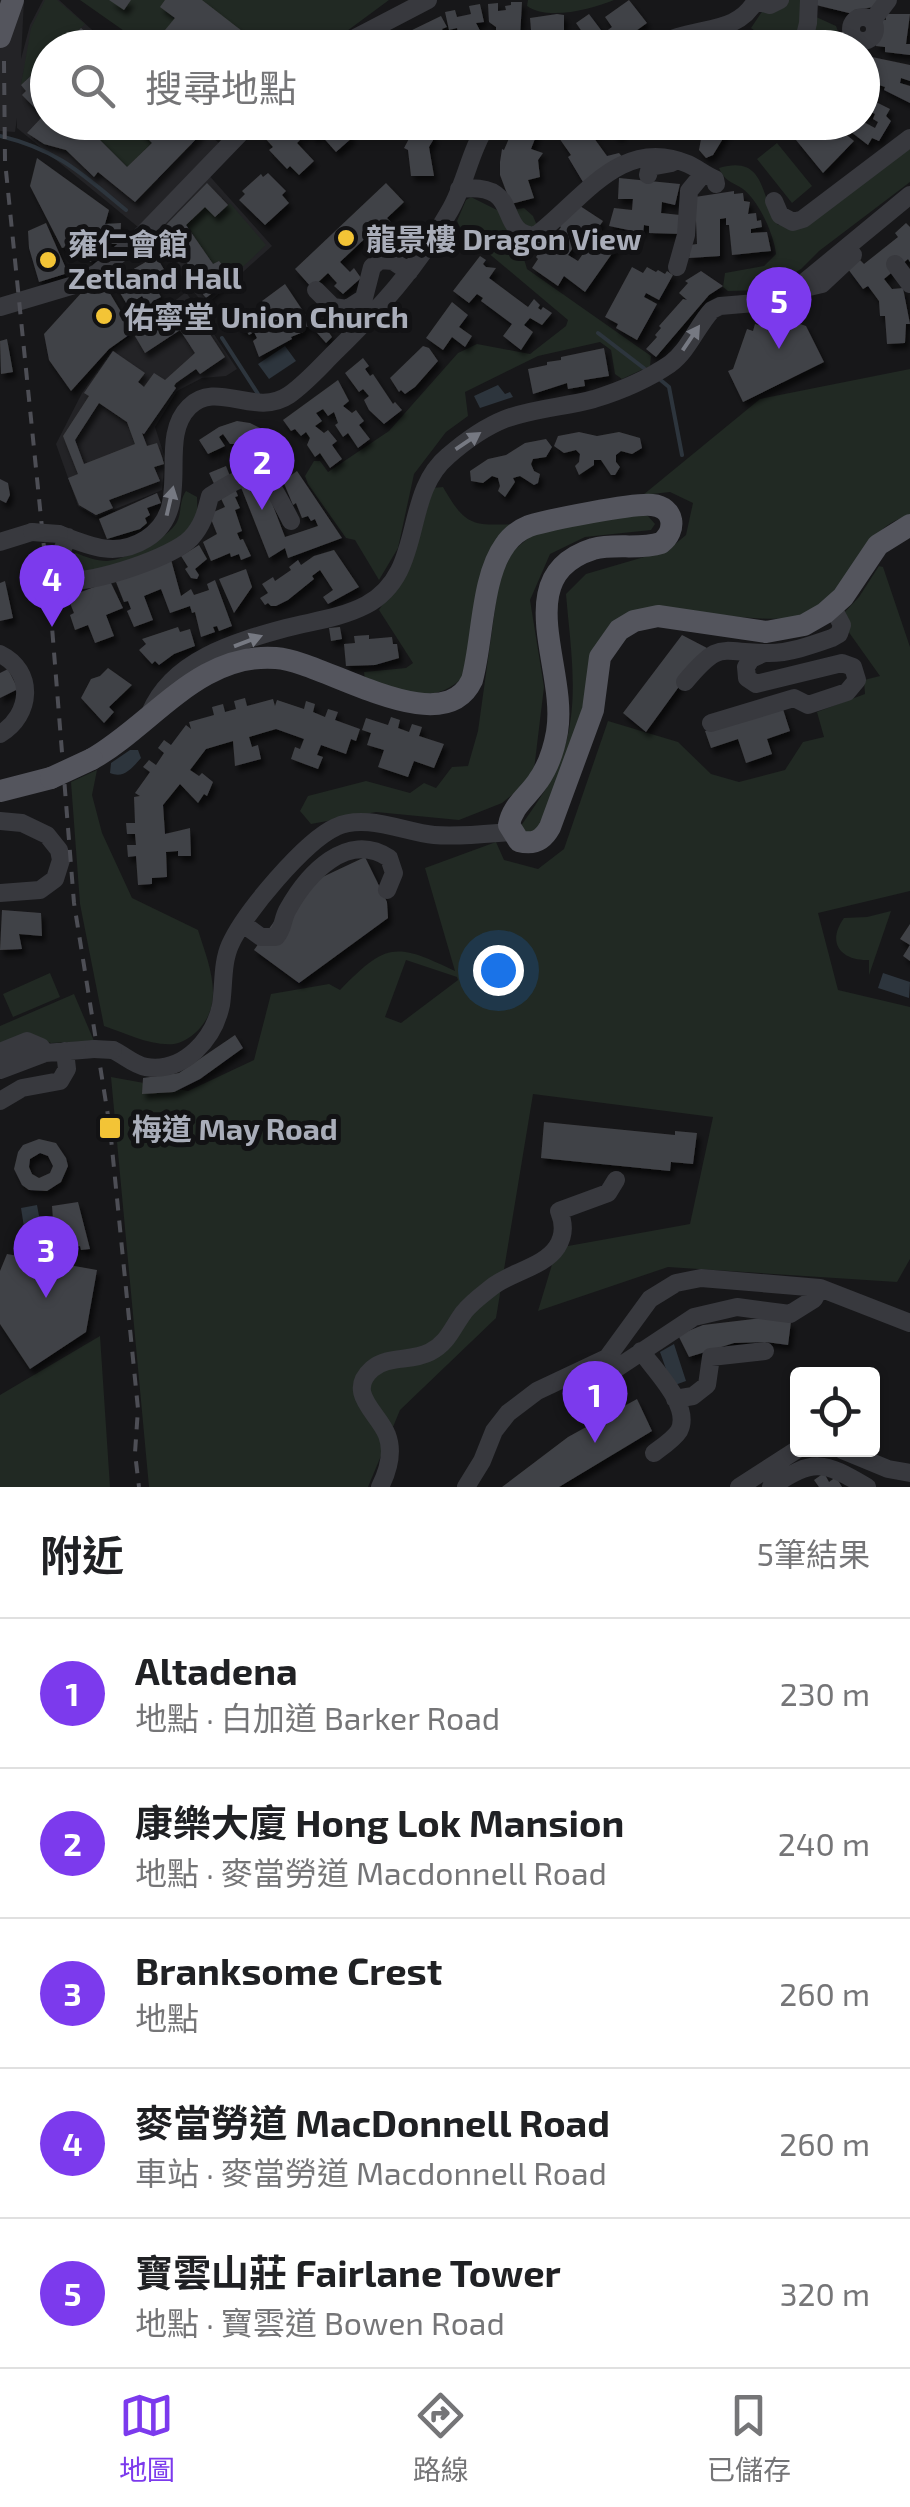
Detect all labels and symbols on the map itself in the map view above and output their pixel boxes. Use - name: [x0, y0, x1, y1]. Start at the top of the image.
- place label: 龍景樓 Dragon View: [366, 220, 642, 256]
- place label: 雍仁會館 Zetland Hall: [68, 225, 242, 295]
- marker: 龍景樓 Dragon View: [335, 227, 357, 249]
- marker: 雍仁會館 Zetland Hall: [37, 249, 59, 271]
- pin: 5: [746, 266, 812, 349]
- place label: 佑寧堂 Union Church: [124, 298, 409, 334]
- marker: 佑寧堂 Union Church: [93, 305, 115, 327]
- one-way arrow: [681, 324, 700, 351]
- pin: 2: [230, 428, 294, 510]
- one-way arrow: [454, 433, 481, 451]
- one-way arrow: [163, 485, 178, 516]
- pin: 4: [20, 544, 84, 627]
- one-way arrow: [233, 633, 263, 648]
- your location: [473, 945, 524, 996]
- place label: 梅道 May Road: [132, 1110, 338, 1147]
- marker: 梅道 May Road: [97, 1115, 123, 1141]
- pin: 3: [13, 1216, 78, 1298]
- pin: 1: [562, 1360, 628, 1443]

